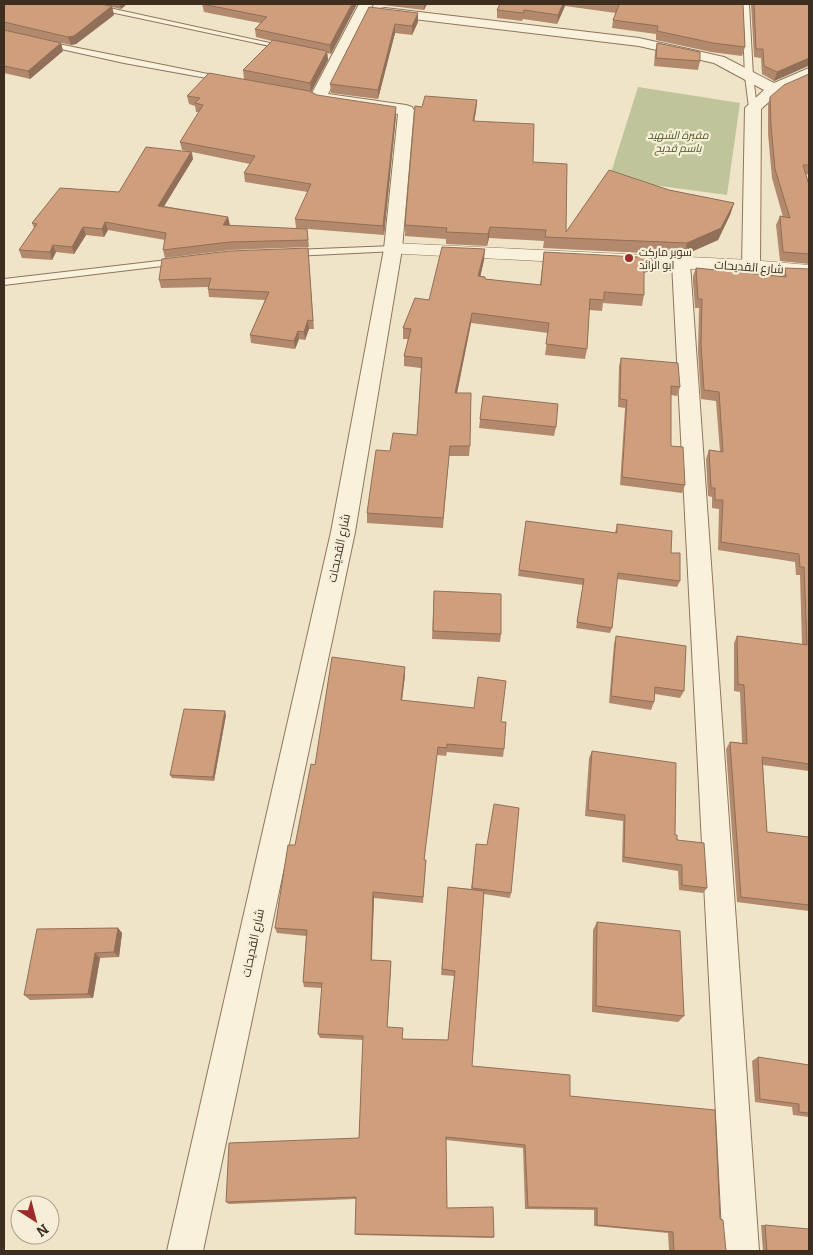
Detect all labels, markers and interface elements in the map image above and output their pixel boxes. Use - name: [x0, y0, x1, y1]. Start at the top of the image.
- park label: مقبرة الشهيد باسم قديح: [648, 129, 709, 156]
- place label: سوبر ماركت ابو الرائد: [639, 246, 692, 272]
- marker: سوبر ماركت ابو الرائد: [623, 252, 635, 264]
- street label: شارع القديحات: [714, 258, 784, 277]
- street label: شارع القديحات: [325, 512, 354, 584]
- street label: شارع القديحات: [239, 907, 268, 979]
- north arrow: [10, 1195, 60, 1245]
- text: N: [33, 1220, 52, 1240]

